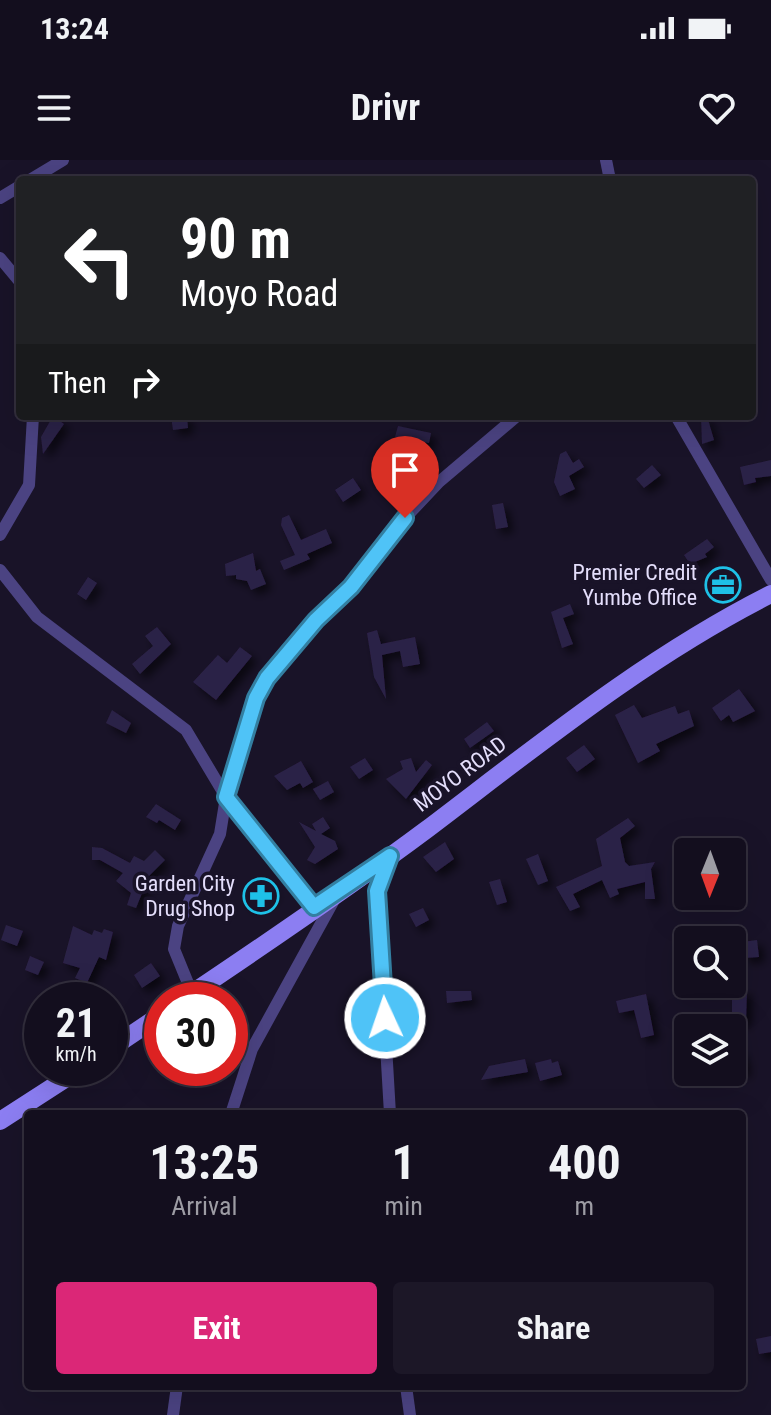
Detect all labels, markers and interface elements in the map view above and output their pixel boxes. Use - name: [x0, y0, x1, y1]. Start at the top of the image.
- text: 13:24: [40, 11, 109, 46]
- icon: menu: [32, 86, 76, 130]
- icon: heart: [695, 86, 739, 130]
- text: Drivr: [351, 87, 420, 129]
- text: 90 m: [180, 206, 291, 272]
- icon: left: [48, 208, 152, 312]
- text: Moyo Road: [180, 273, 338, 315]
- icon: right: [123, 360, 167, 404]
- text: Then: [48, 365, 107, 400]
- pin: [371, 436, 439, 518]
- icon: arrive: [383, 448, 427, 492]
- place label: Premier Credit Yumbe Office: [573, 560, 697, 610]
- office icon: Premier Credit Yumbe Office: [704, 566, 742, 604]
- street label: MOYO ROAD: [409, 731, 511, 817]
- north arrow: [674, 838, 746, 910]
- map controls: [674, 838, 746, 1086]
- place label: Garden City Drug Shop: [135, 871, 235, 921]
- pharmacy icon: Garden City Drug Shop: [242, 877, 280, 915]
- button: search: [674, 926, 746, 998]
- position arrow: [343, 976, 427, 1060]
- speed limit sign: 30: [144, 982, 248, 1086]
- text: 21: [56, 1000, 96, 1047]
- button: layers: [674, 1014, 746, 1086]
- text: km/h: [55, 1042, 97, 1066]
- text: 13:25: [149, 1134, 259, 1191]
- text: 1: [392, 1134, 416, 1191]
- text: 400: [548, 1134, 621, 1191]
- text: Arrival: [171, 1191, 237, 1221]
- text: min: [385, 1191, 423, 1221]
- text: m: [575, 1191, 594, 1221]
- button: Exit: [56, 1282, 377, 1374]
- button: Share: [393, 1282, 714, 1374]

